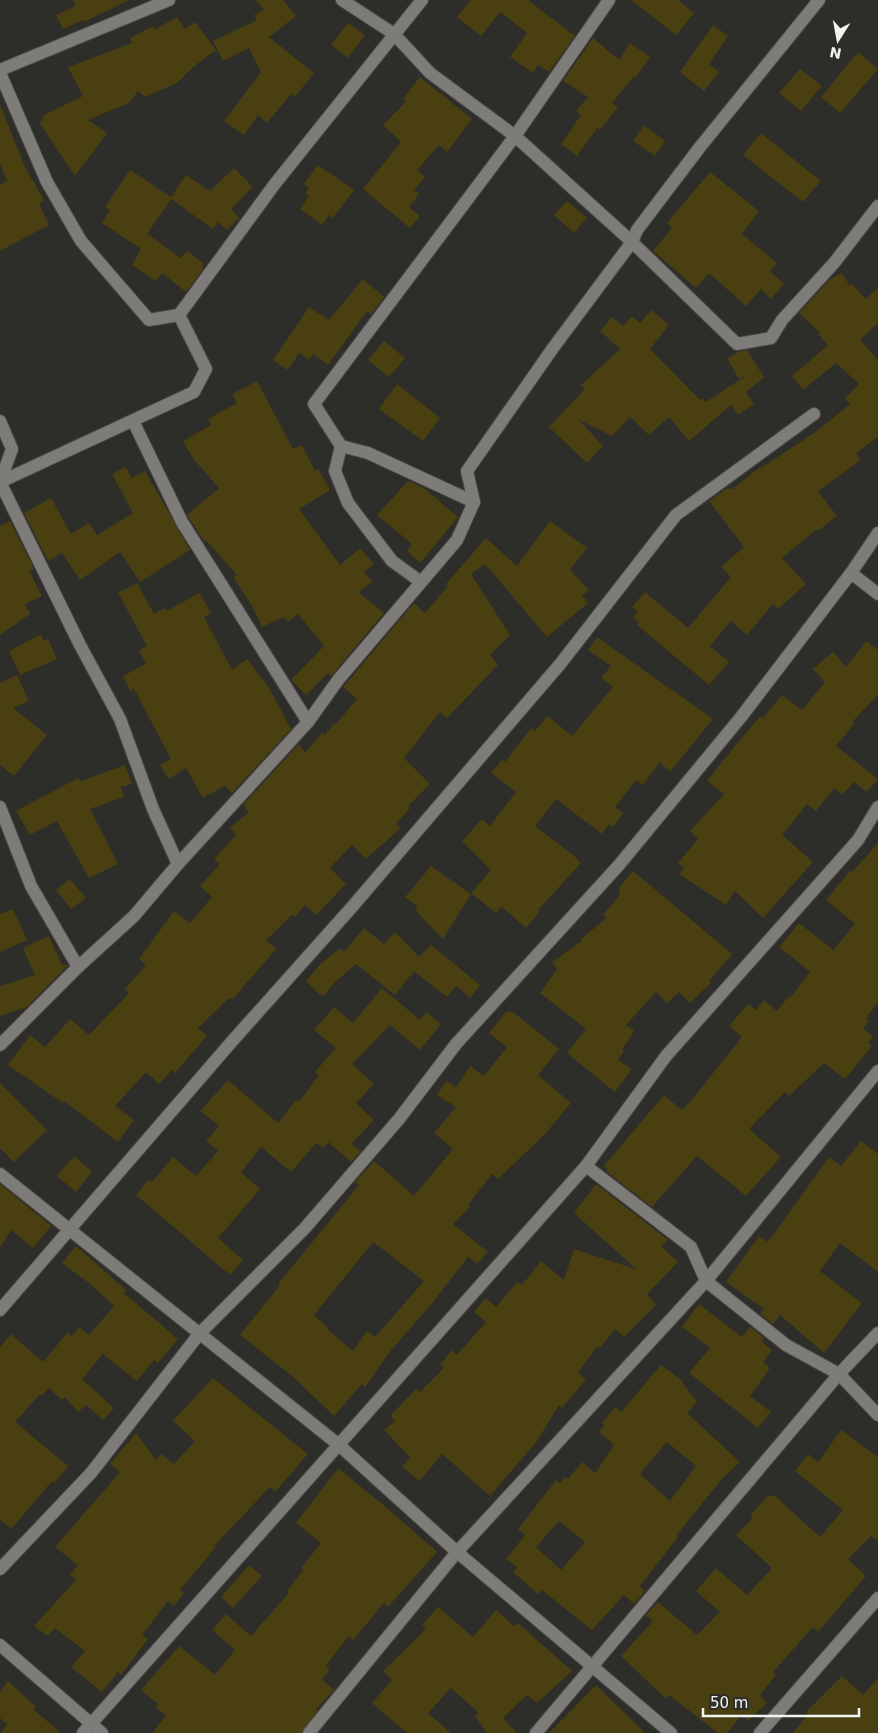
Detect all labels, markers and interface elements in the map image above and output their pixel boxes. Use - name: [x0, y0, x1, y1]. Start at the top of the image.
- north arrow: [813, 15, 863, 65]
- text: N: [828, 44, 843, 62]
- scale bar: [703, 1686, 859, 1718]
- text: 50 m: [710, 1694, 748, 1712]

